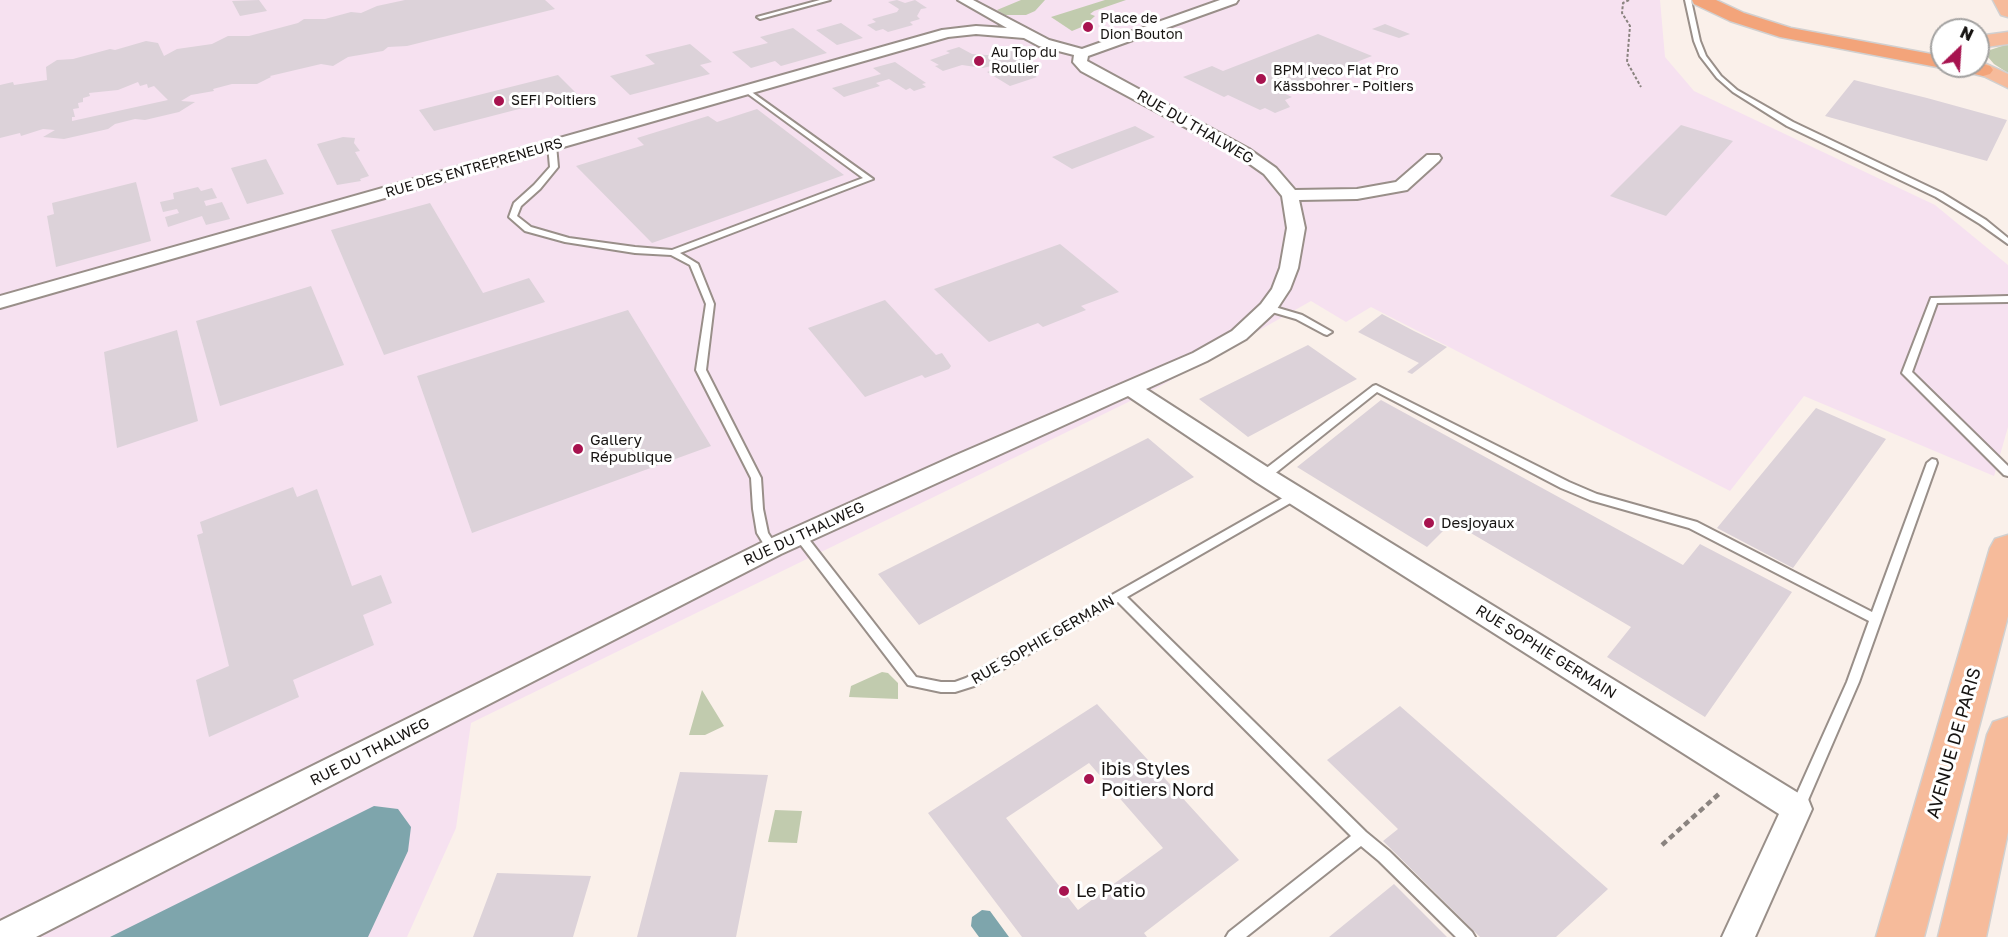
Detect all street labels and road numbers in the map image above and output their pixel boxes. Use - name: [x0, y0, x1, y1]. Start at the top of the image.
- street label: RUE DU THALWEG: [1134, 86, 1256, 168]
- street label: RUE DES ENTREPRENEURS: [384, 135, 564, 201]
- street label: RUE DU THALWEG: [741, 498, 867, 570]
- street label: RUE SOPHIE GERMAIN: [968, 592, 1118, 688]
- street label: RUE SOPHIE GERMAIN: [1472, 601, 1620, 703]
- street label: AVENUE DE PARIS: [1922, 665, 1986, 821]
- street label: RUE DU THALWEG: [307, 714, 433, 790]

